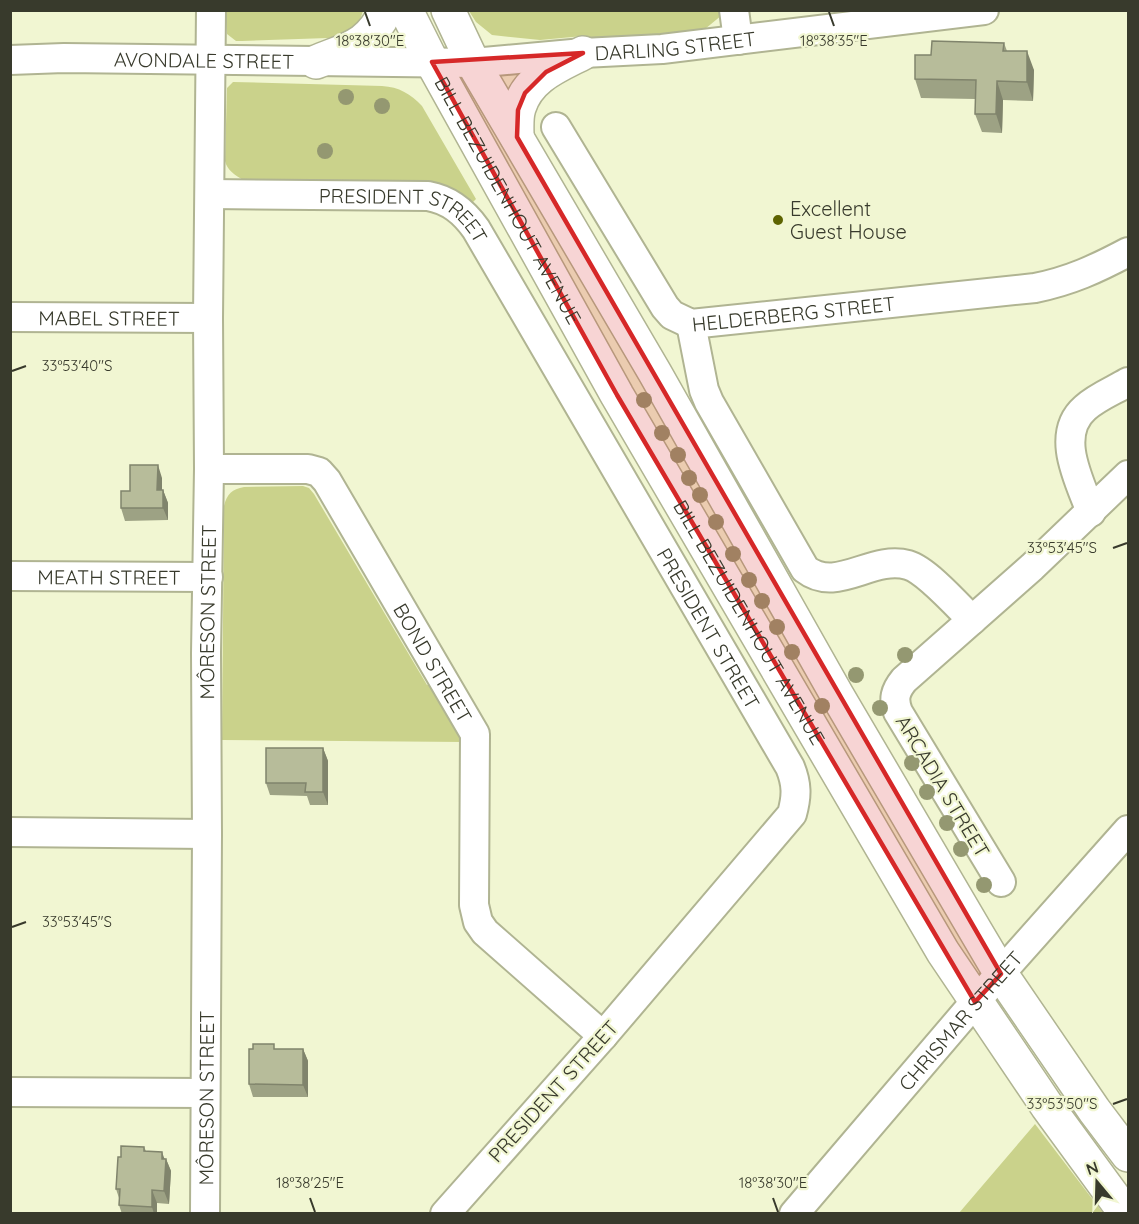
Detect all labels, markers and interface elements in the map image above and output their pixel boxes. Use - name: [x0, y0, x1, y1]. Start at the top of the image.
- street label: DARLING STREET: [594, 25, 757, 65]
- text: 18°38'30"E: [336, 31, 404, 50]
- text: 18°38'35"E: [800, 31, 868, 50]
- street label: AVONDALE STREET: [114, 46, 294, 73]
- street label: BILL BEZUIDENHOUT AVENUE: [430, 72, 587, 328]
- street label: PRESIDENT STREET: [319, 182, 494, 247]
- place label: Excellent Guest House: [790, 196, 907, 244]
- marker: Excellent Guest House: [771, 213, 785, 227]
- street label: HELDERBERG STREET: [691, 290, 896, 336]
- street label: MABEL STREET: [38, 305, 180, 330]
- text: 33°53'40"S: [42, 356, 112, 375]
- street label: BILL BEZUIDENHOUT AVENUE: [668, 495, 831, 749]
- street label: MÔRESON STREET: [193, 524, 221, 700]
- text: 33°53'45"S: [1027, 538, 1097, 557]
- street label: PRESIDENT STREET: [652, 543, 766, 713]
- street label: MEATH STREET: [37, 564, 181, 589]
- street label: BOND STREET: [389, 598, 478, 727]
- street label: ARCADIA STREET: [891, 710, 995, 862]
- text: 33°53'45"S: [42, 912, 112, 931]
- street label: CHRISMAR STREET: [893, 945, 1027, 1096]
- street label: MÔRESON STREET: [193, 1011, 219, 1185]
- street label: PRESIDENT STREET: [483, 1015, 623, 1167]
- text: 33°53'50"S: [1027, 1094, 1097, 1113]
- north arrow: [1067, 1152, 1127, 1212]
- text: N: [1083, 1156, 1101, 1179]
- text: 18°38'25"E: [276, 1173, 344, 1192]
- text: 18°38'30"E: [739, 1173, 807, 1192]

